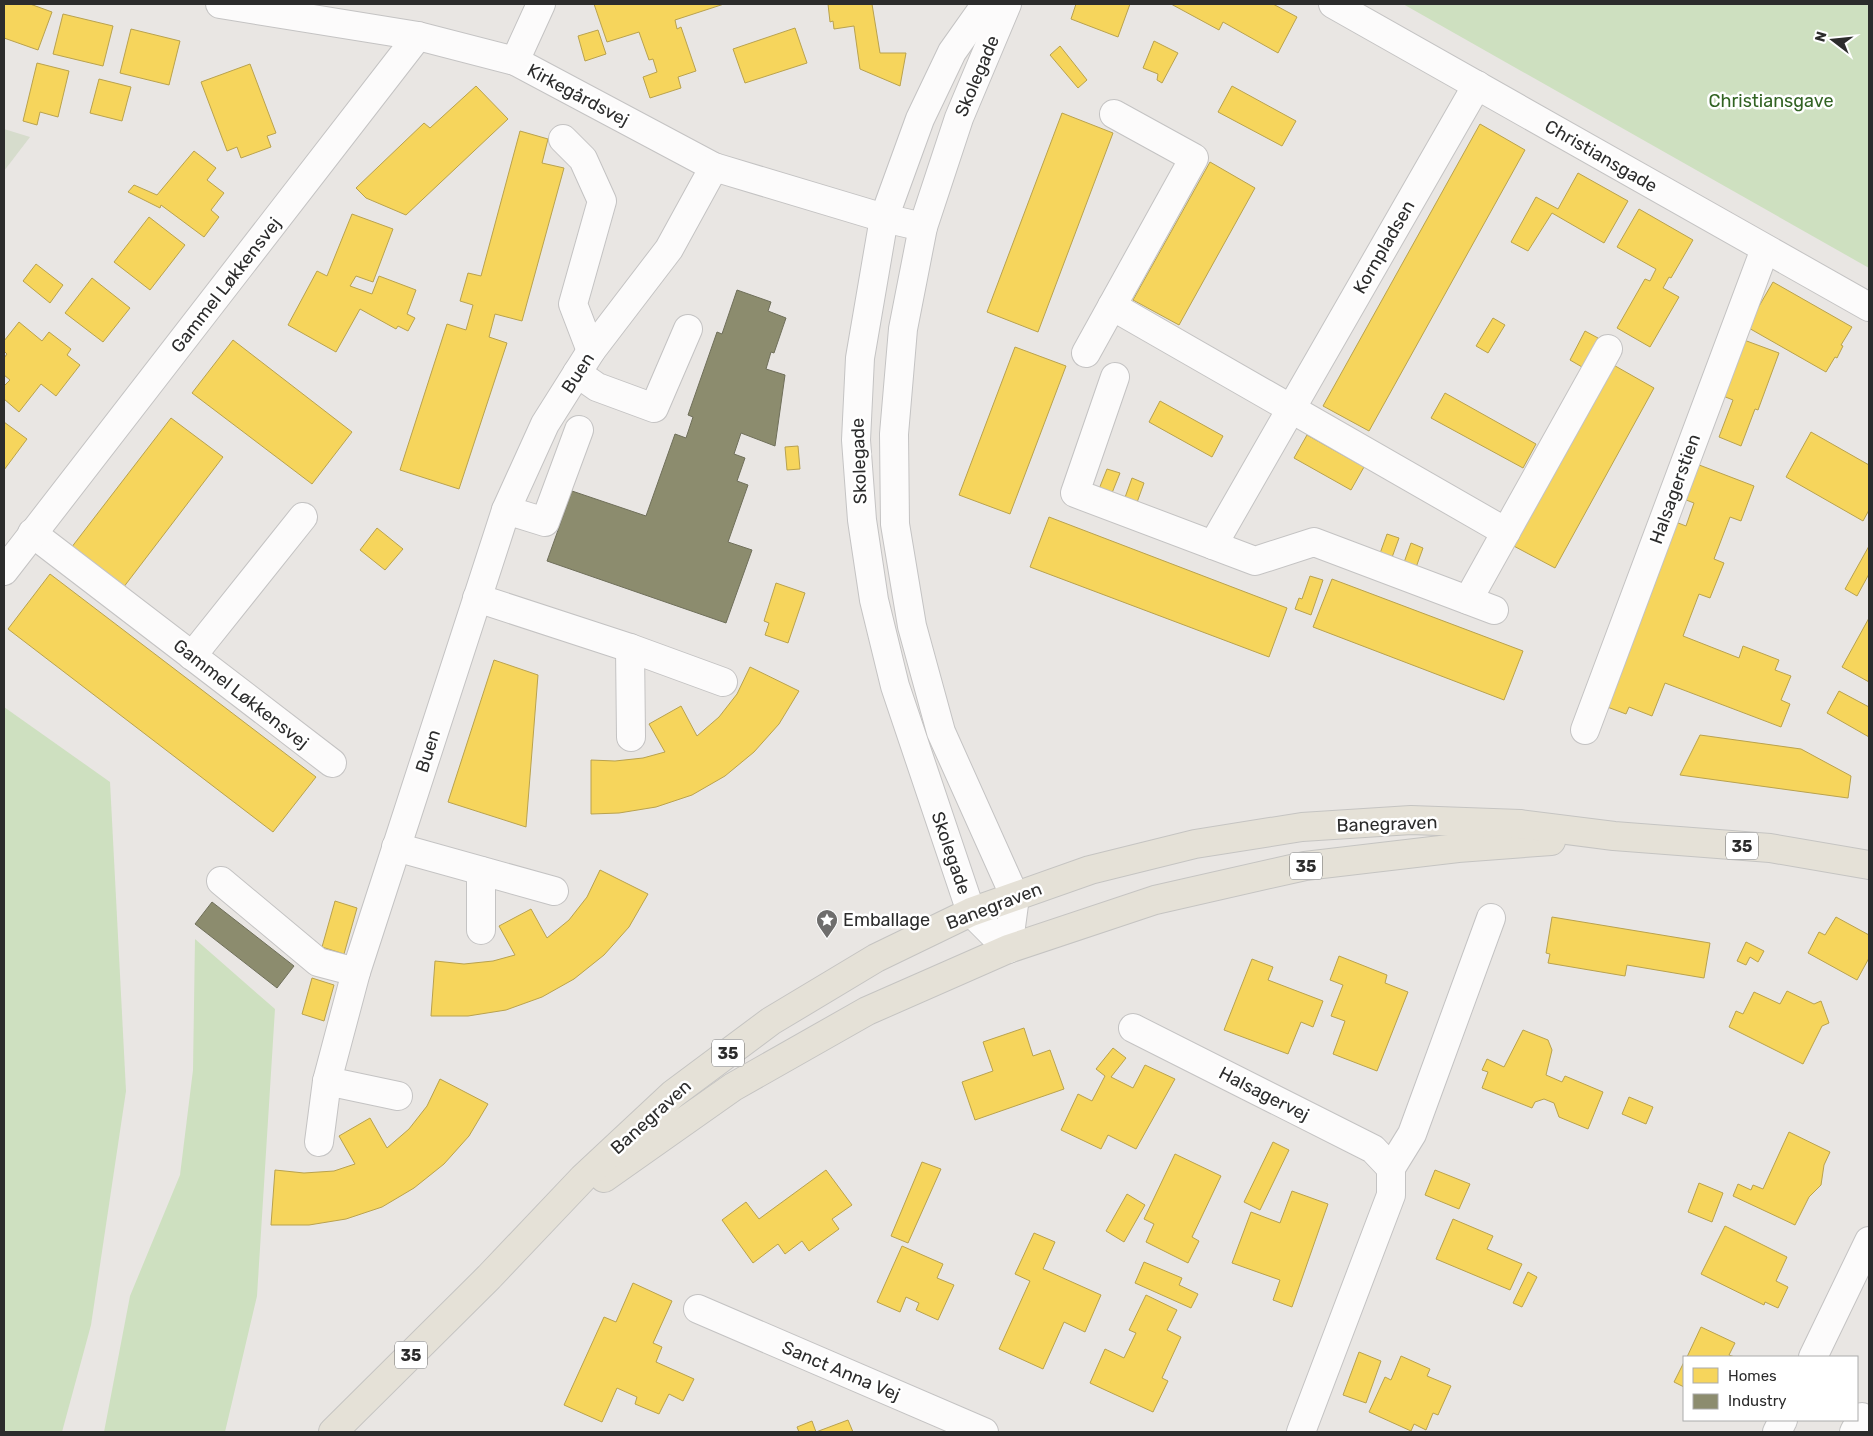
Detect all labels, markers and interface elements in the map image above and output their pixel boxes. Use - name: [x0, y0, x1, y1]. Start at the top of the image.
- north arrow: [1808, 15, 1858, 65]
- text: N: [1811, 29, 1831, 44]
- street label: Skolegade: [950, 32, 1004, 120]
- street label: Kirkegårdsvej: [523, 59, 633, 131]
- park label: Christiansgave: [1709, 90, 1833, 112]
- street label: Christiansgade: [1541, 115, 1661, 197]
- street label: Kornpladsen: [1348, 196, 1420, 298]
- street label: Gammel Løkkensvej: [166, 213, 286, 357]
- street label: Buen: [557, 349, 599, 397]
- street label: Skolegade: [847, 417, 871, 505]
- street label: Halsagerstien: [1645, 431, 1705, 547]
- street label: Gammel Løkkensvej: [169, 634, 313, 754]
- street label: Buen: [411, 727, 445, 775]
- street label: Skolegade: [927, 809, 975, 897]
- street label: Banegraven: [1336, 811, 1438, 837]
- road number: 35: [1726, 832, 1758, 859]
- road number: 35: [1290, 852, 1322, 879]
- street label: Banegraven: [943, 878, 1045, 934]
- place icon: Emballage: [815, 908, 839, 939]
- place label: Emballage: [843, 909, 930, 931]
- road number: 35: [712, 1040, 744, 1066]
- street label: Halsagervej: [1215, 1062, 1313, 1126]
- street label: Banegraven: [606, 1075, 696, 1159]
- street label: Sanct Anna Vej: [779, 1336, 903, 1406]
- road number: 35: [395, 1342, 427, 1368]
- legend: [1683, 1356, 1858, 1421]
- text: Homes: [1728, 1367, 1777, 1385]
- text: Industry: [1728, 1392, 1787, 1410]

